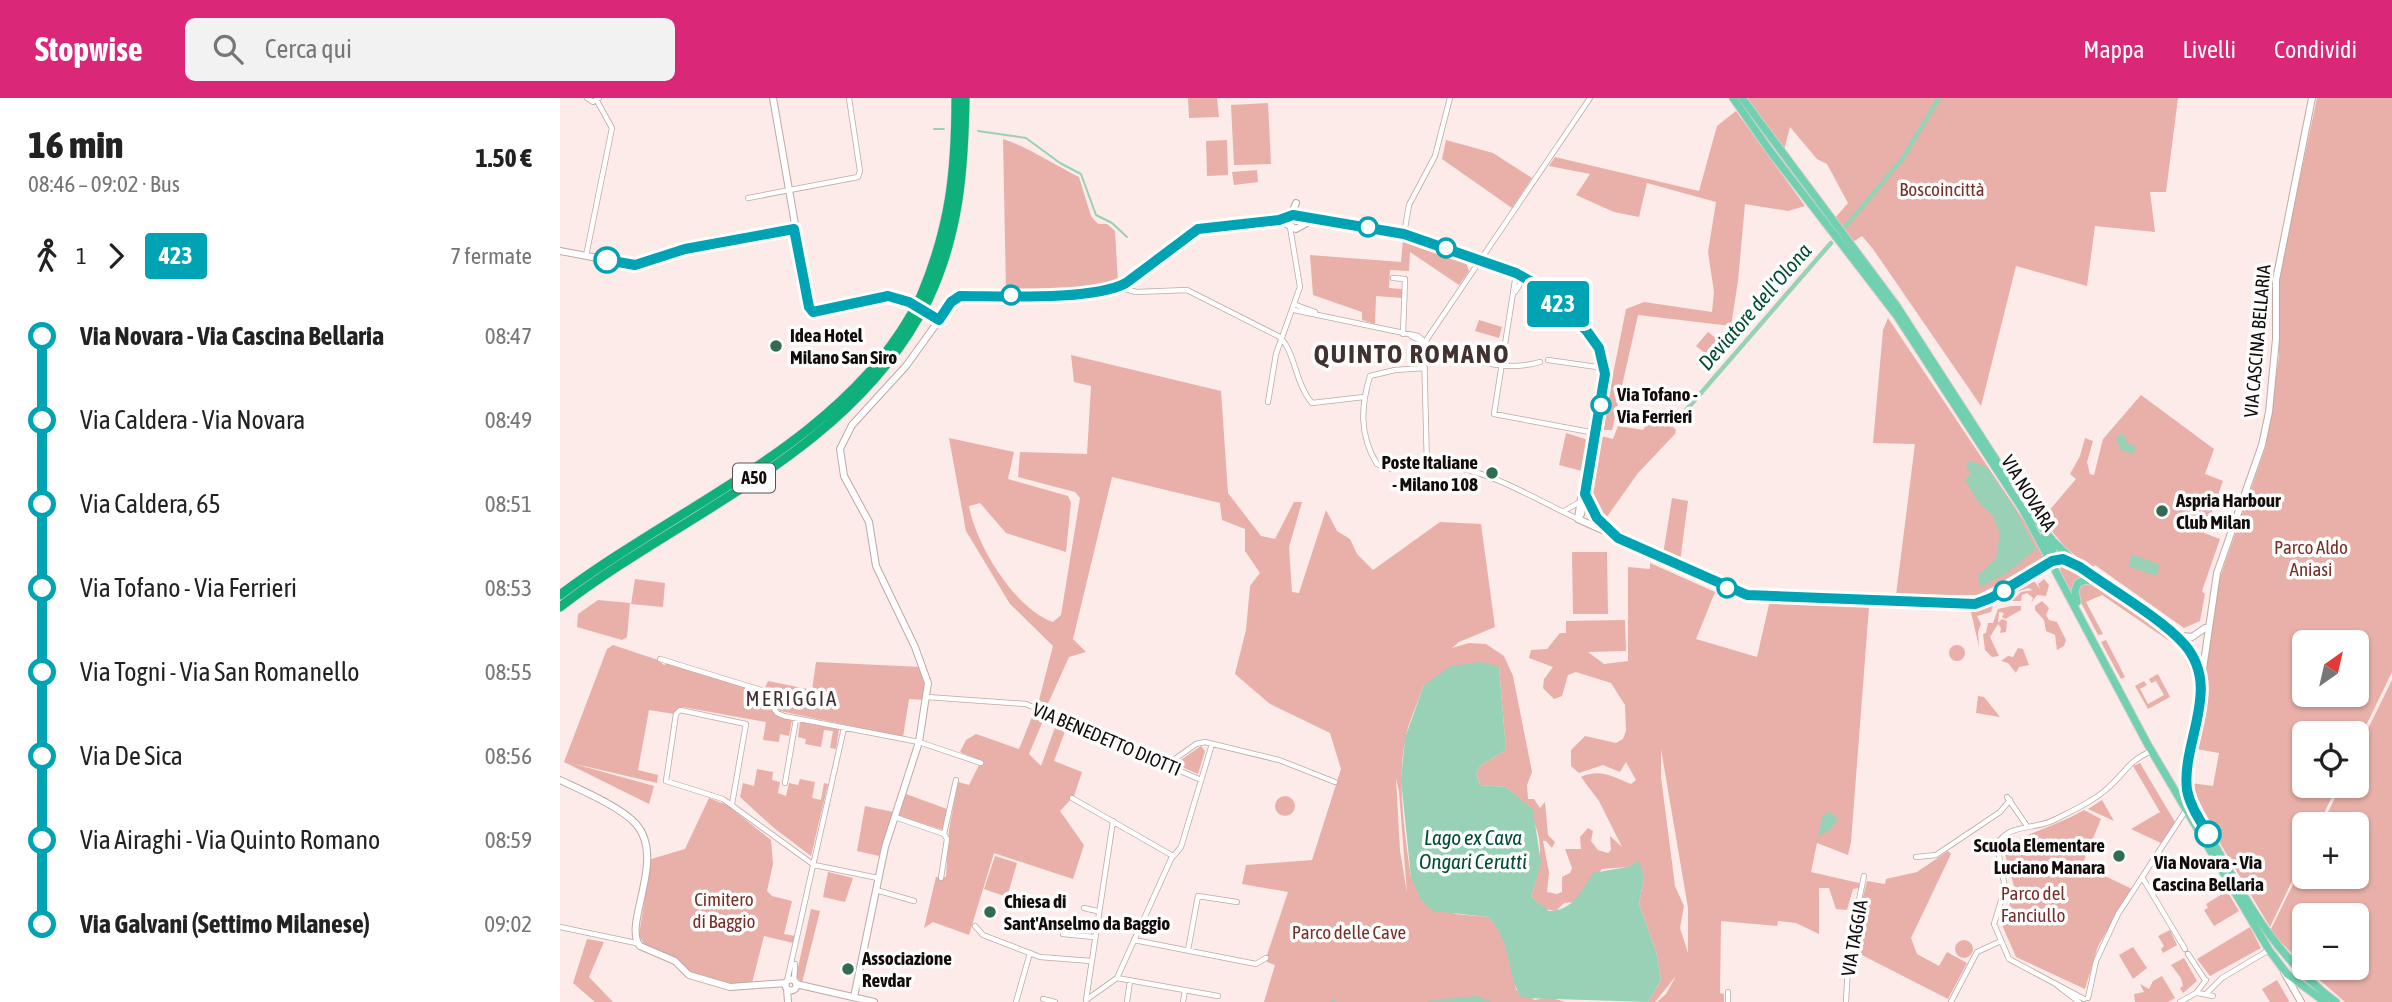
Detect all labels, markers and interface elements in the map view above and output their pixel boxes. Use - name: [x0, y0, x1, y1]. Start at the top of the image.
- search box: [185, 18, 675, 81]
- text: Stopwise: [35, 30, 143, 68]
- icon: search: [209, 30, 247, 68]
- text: Cerca qui: [265, 34, 352, 64]
- text: Mappa: [2083, 36, 2144, 63]
- text: Livelli: [2182, 36, 2236, 63]
- text: Condividi: [2274, 36, 2357, 63]
- text: 16 min: [28, 123, 123, 166]
- text: 1.50 €: [475, 143, 532, 173]
- text: 08:46 – 09:02 · Bus: [28, 171, 180, 197]
- park label: Boscoincittà: [1899, 178, 1985, 200]
- unlabelled marker: [1358, 217, 1378, 237]
- icon: walk: [28, 237, 66, 275]
- icon: forward: [97, 237, 135, 275]
- unlabelled marker: [1436, 238, 1456, 258]
- water label: Deviatore dell'Olona: [1693, 238, 1816, 374]
- text: 423: [159, 242, 193, 269]
- text: 1: [76, 243, 87, 269]
- text: 7 fermate: [450, 243, 532, 269]
- unlabelled marker: [594, 247, 620, 273]
- street label: VIA CASCINA BELLARIA: [2239, 263, 2275, 418]
- line badge: 423: [1518, 281, 1598, 327]
- unlabelled marker: [1001, 285, 1021, 305]
- text: 423: [1541, 290, 1575, 317]
- text: Via Novara - Via Cascina Bellaria: [80, 321, 384, 351]
- text: 08:47: [485, 323, 532, 349]
- place label: Idea Hotel Milano San Siro: [790, 324, 897, 368]
- marker: Idea Hotel Milano San Siro: [768, 338, 784, 354]
- district label: QUINTO ROMANO: [1314, 339, 1510, 369]
- place label: Via Tofano - Via Ferrieri: [1616, 383, 1698, 427]
- marker: Via Tofano - Via Ferrieri: [1591, 395, 1611, 415]
- text: Via Caldera - Via Novara: [80, 405, 305, 435]
- text: 08:49: [485, 407, 532, 433]
- place label: Poste Italiane - Milano 108: [1381, 451, 1478, 495]
- street label: VIA NOVARA: [1997, 451, 2061, 536]
- road number: A50: [733, 464, 775, 492]
- marker: Poste Italiane - Milano 108: [1484, 465, 1500, 481]
- text: Via Caldera, 65: [80, 489, 221, 519]
- place label: Aspria Harbour Club Milan: [2175, 489, 2281, 533]
- text: 08:51: [485, 491, 532, 517]
- marker: Aspria Harbour Club Milan: [2154, 503, 2170, 519]
- park label: Parco Aldo Aniasi: [2274, 536, 2348, 580]
- text: Via Tofano - Via Ferrieri: [80, 573, 297, 603]
- text: 08:53: [485, 575, 532, 601]
- unlabelled marker: [1717, 578, 1737, 598]
- unlabelled marker: [1994, 581, 2014, 601]
- north arrow: [2292, 630, 2370, 707]
- map controls: [2292, 630, 2369, 980]
- text: Via Togni - Via San Romanello: [80, 657, 360, 687]
- text: 08:55: [485, 659, 532, 685]
- district label: MERIGGIA: [746, 686, 838, 710]
- street label: VIA BENEDETTO DIOTTI: [1030, 698, 1184, 780]
- button: locate: [2292, 721, 2369, 798]
- text: Via De Sica: [80, 741, 183, 771]
- text: 08:56: [485, 743, 532, 769]
- button: +: [2292, 812, 2369, 889]
- marker: Via Novara - Via Cascina Bellaria: [2195, 821, 2221, 847]
- text: Via Airaghi - Via Quinto Romano: [80, 825, 380, 855]
- water label: Lago ex Cava Ongari Cerutti: [1419, 825, 1527, 873]
- text: 08:59: [485, 827, 532, 853]
- place label: Scuola Elementare Luciano Manara: [1974, 834, 2105, 878]
- marker: Scuola Elementare Luciano Manara: [2111, 848, 2127, 864]
- place label: Via Novara - Via Cascina Bellaria: [2152, 851, 2264, 895]
- park label: Parco del Fanciullo: [2001, 882, 2065, 926]
- park label: Cimitero di Baggio: [692, 888, 756, 932]
- place label: Chiesa di Sant'Anselmo da Baggio: [1004, 890, 1170, 934]
- street label: VIA TAGGIA: [1836, 897, 1872, 978]
- button: −: [2292, 903, 2369, 980]
- marker: Chiesa di Sant'Anselmo da Baggio: [982, 904, 998, 920]
- text: Via Galvani (Settimo Milanese): [80, 909, 370, 939]
- text: 09:02: [484, 911, 532, 937]
- park label: Parco delle Cave: [1292, 921, 1406, 943]
- place label: Associazione Revdar: [861, 947, 952, 991]
- marker: Associazione Revdar: [840, 961, 856, 977]

